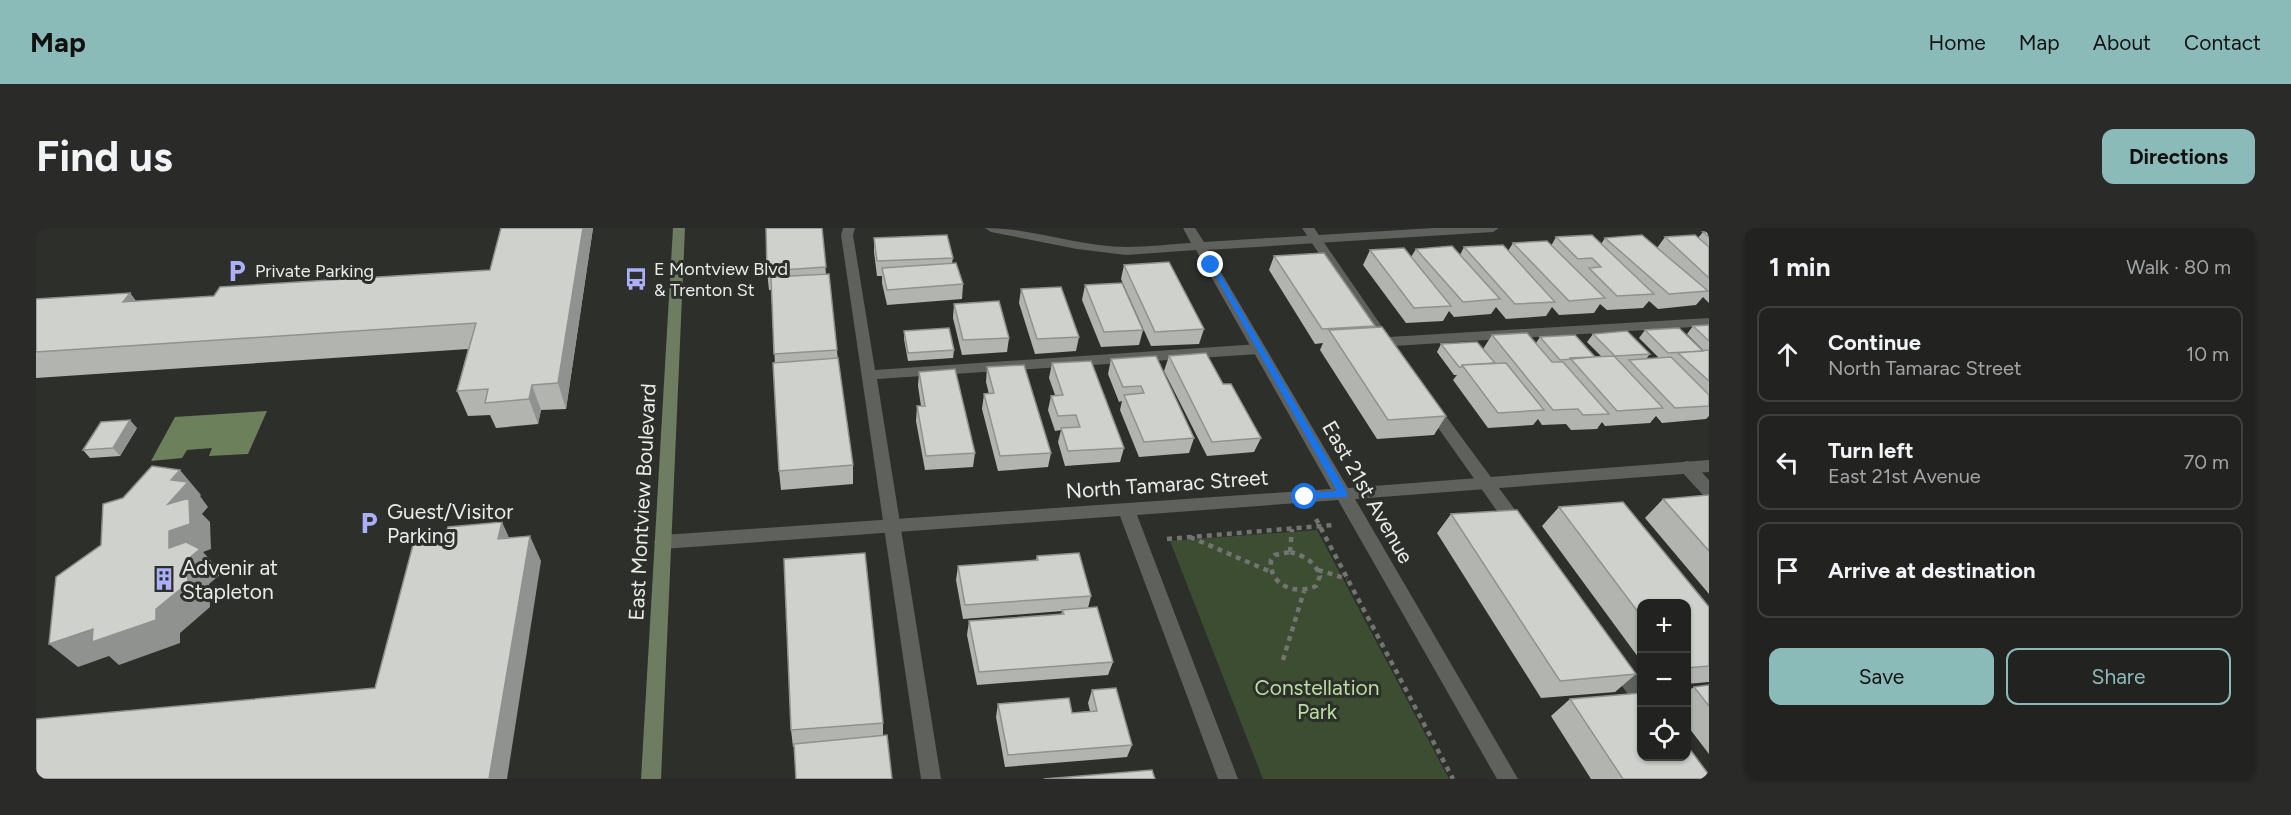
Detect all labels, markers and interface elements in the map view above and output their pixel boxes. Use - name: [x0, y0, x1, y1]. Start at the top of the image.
- text: Map: [30, 25, 86, 59]
- text: Home: [1929, 30, 1986, 55]
- text: Map: [2019, 30, 2060, 55]
- text: About: [2093, 30, 2151, 55]
- text: Contact: [2184, 30, 2261, 55]
- button: Directions: [2102, 129, 2255, 184]
- text: Find us: [36, 131, 173, 182]
- route end: [1197, 251, 1223, 277]
- text: 1 min: [1769, 251, 1830, 283]
- text: Walk · 80 m: [2126, 255, 2231, 279]
- parking icon: Private Parking: [224, 258, 250, 284]
- place label: E Montview Blvd & Trenton St: [654, 258, 788, 301]
- place label: Private Parking: [255, 260, 374, 282]
- bus stop icon: E Montview Blvd & Trenton St: [623, 266, 649, 292]
- text: Continue: [1828, 329, 1921, 356]
- icon: ahead: [1771, 338, 1804, 371]
- text: 10 m: [2186, 342, 2229, 366]
- text: North Tamarac Street: [1828, 356, 2021, 380]
- street label: East Montview Boulevard: [623, 383, 661, 621]
- street label: East 21st Avenue: [1317, 416, 1419, 568]
- text: Turn left: [1828, 437, 1914, 464]
- icon: left: [1771, 446, 1804, 479]
- text: 70 m: [2183, 450, 2229, 474]
- street label: North Tamarac Street: [1065, 464, 1269, 504]
- text: East 21st Avenue: [1828, 464, 1981, 488]
- route start: [1291, 483, 1317, 509]
- place label: Guest/Visitor Parking: [387, 499, 513, 548]
- parking icon: Guest/Visitor Parking: [356, 510, 382, 536]
- icon: arrive: [1771, 554, 1804, 587]
- place label: Advenir at Stapleton: [182, 555, 278, 604]
- text: Arrive at destination: [1828, 557, 2036, 584]
- building icon: Advenir at Stapleton: [151, 566, 177, 592]
- map controls: [1637, 599, 1691, 761]
- button: +: [1637, 599, 1691, 653]
- button: Save: [1769, 648, 1994, 705]
- button: Share: [2006, 648, 2231, 705]
- button: −: [1637, 653, 1691, 707]
- park label: Constellation Park: [1255, 675, 1379, 724]
- button: locate: [1637, 707, 1691, 761]

